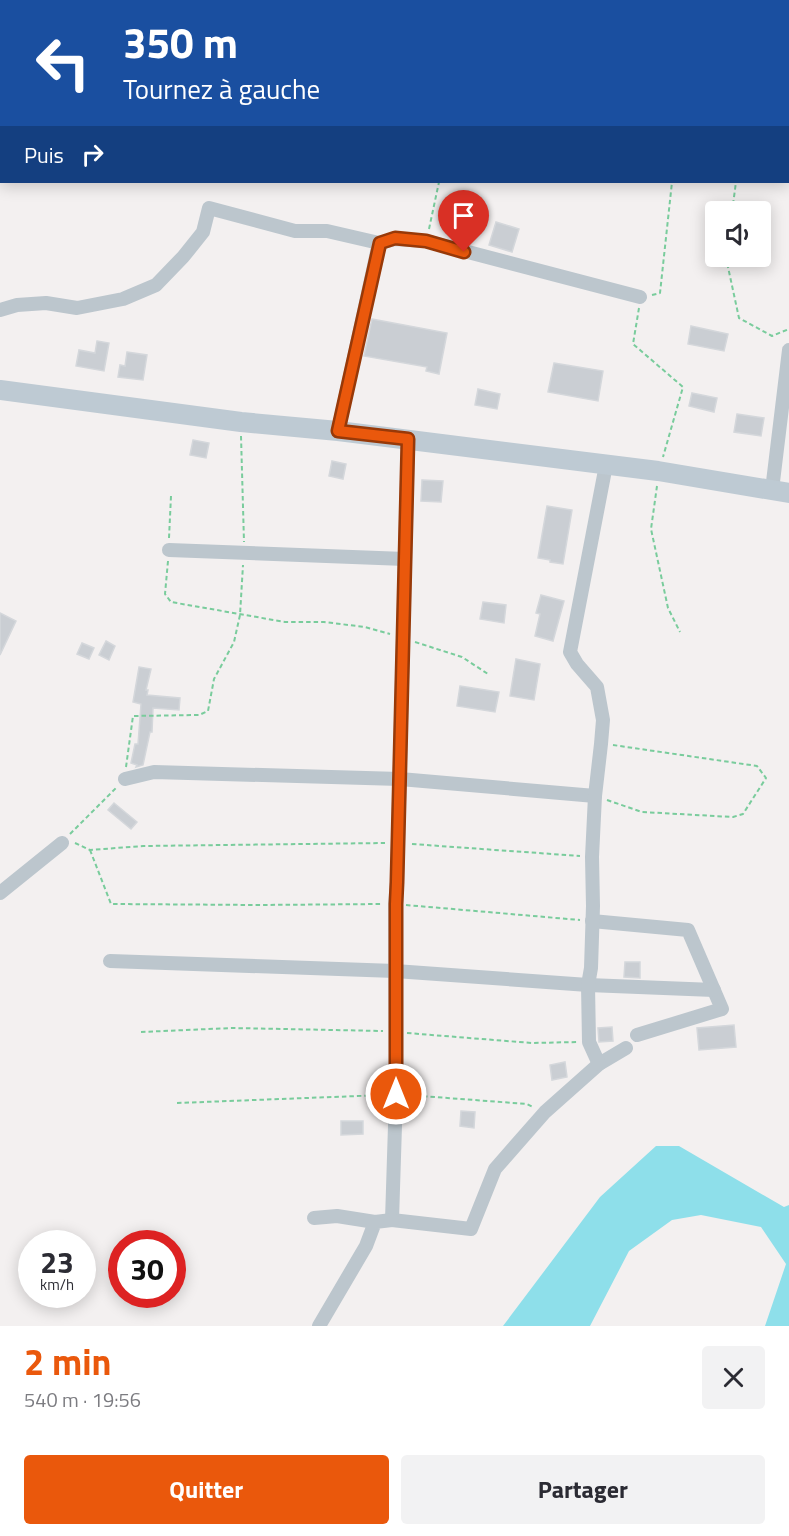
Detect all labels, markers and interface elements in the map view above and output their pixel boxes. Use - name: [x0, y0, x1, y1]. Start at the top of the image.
- text: 350 m: [123, 10, 238, 74]
- icon: left: [24, 24, 102, 102]
- text: Tournez à gauche: [123, 68, 320, 109]
- text: Puis: [24, 138, 64, 172]
- icon: right: [76, 138, 109, 171]
- pin: [438, 190, 489, 252]
- icon: arrive: [447, 199, 480, 232]
- map controls: [705, 201, 771, 267]
- button: sound: [705, 201, 771, 267]
- position arrow: [364, 1062, 428, 1126]
- speed limit sign: 30: [108, 1230, 186, 1308]
- text: 23: [40, 1239, 74, 1285]
- text: km/h: [40, 1273, 74, 1296]
- text: 2 min: [24, 1334, 111, 1389]
- button: close: [702, 1346, 765, 1409]
- text: 540 m · 19:56: [24, 1384, 141, 1415]
- button: Quitter: [24, 1455, 389, 1524]
- button: Partager: [401, 1455, 765, 1524]

